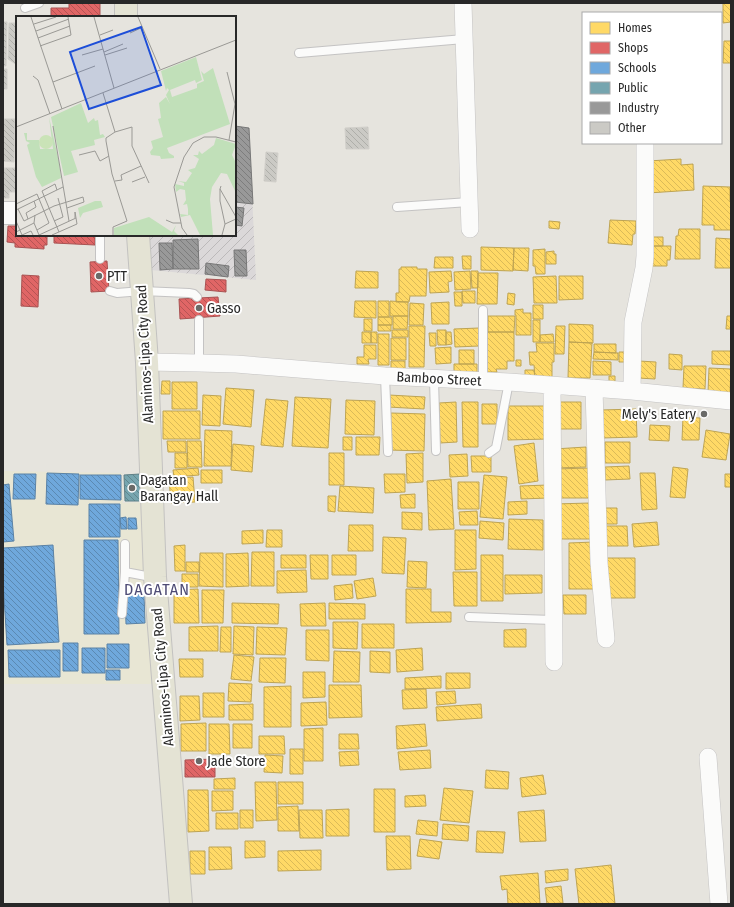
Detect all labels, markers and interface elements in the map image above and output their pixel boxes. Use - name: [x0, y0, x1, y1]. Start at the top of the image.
- legend: [582, 12, 722, 144]
- inset map: [16, 16, 236, 236]
- text: Homes: [618, 21, 652, 35]
- text: Shops: [618, 41, 648, 55]
- text: Schools: [618, 61, 656, 75]
- text: Public: [618, 81, 648, 95]
- text: Industry: [618, 101, 659, 115]
- text: Other: [618, 121, 647, 135]
- place label: PTT: [107, 268, 127, 285]
- marker: PTT: [94, 271, 104, 281]
- street label: Alaminos-Lipa City Road: [133, 284, 157, 424]
- place label: Gasso: [207, 300, 241, 317]
- marker: Gasso: [194, 303, 204, 313]
- street label: Bamboo Street: [396, 368, 482, 390]
- place label: Mely's Eatery: [622, 406, 697, 423]
- marker: Mely's Eatery: [699, 409, 709, 419]
- place label: Dagatan Barangay Hall: [140, 472, 219, 505]
- marker: Dagatan Barangay Hall: [127, 483, 137, 493]
- district label: DAGATAN: [124, 580, 190, 599]
- street label: Alaminos-Lipa City Road: [148, 607, 178, 747]
- place label: Jade Store: [207, 753, 266, 770]
- marker: Jade Store: [194, 756, 204, 766]

